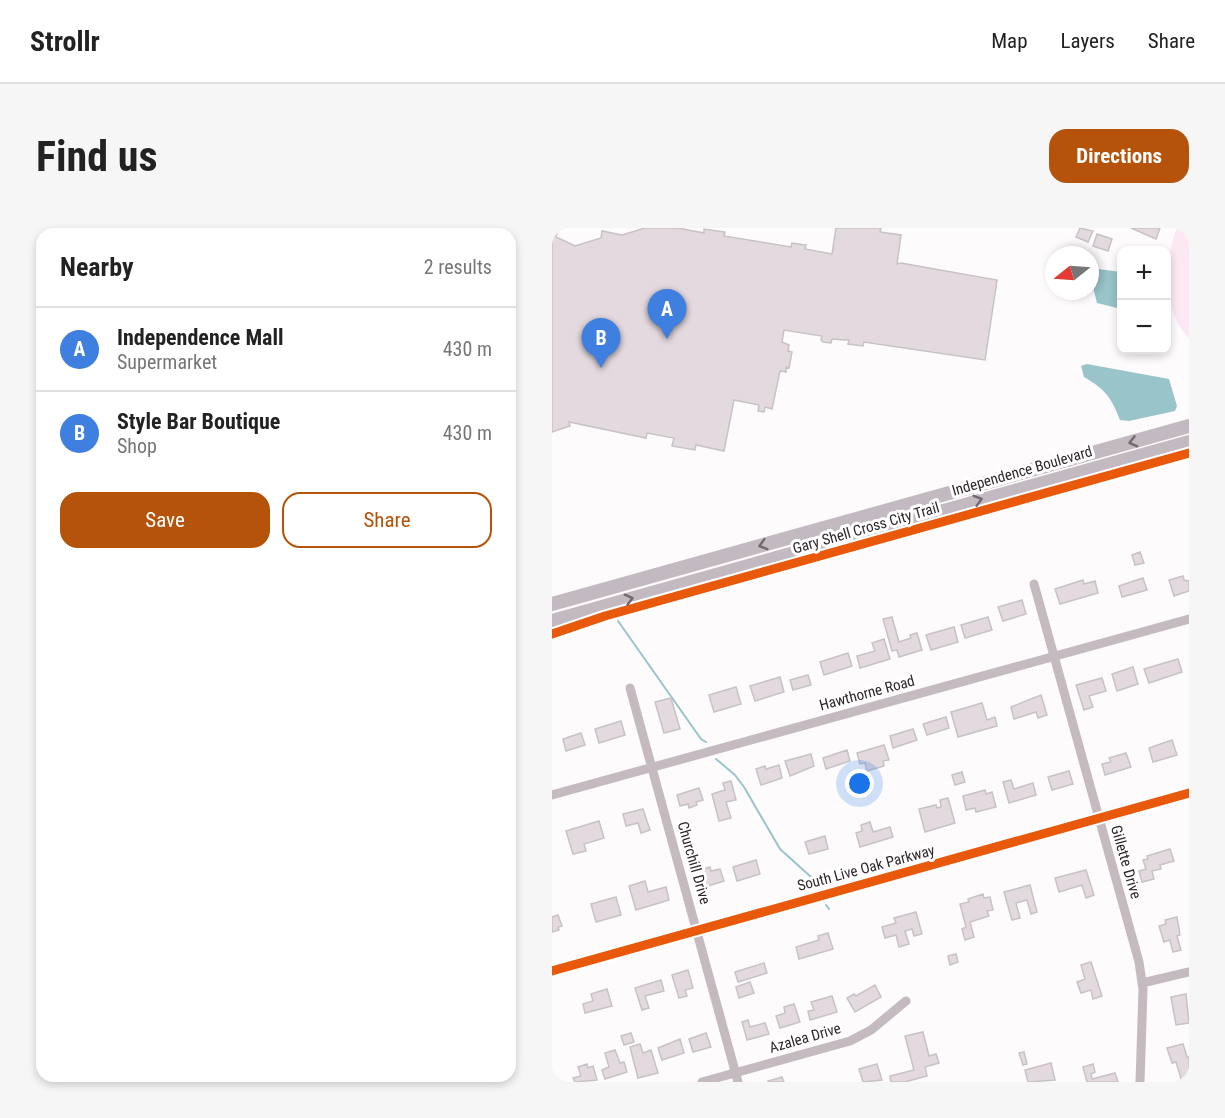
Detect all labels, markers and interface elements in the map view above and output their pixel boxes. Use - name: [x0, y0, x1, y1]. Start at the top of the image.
- text: Strollr: [30, 25, 100, 58]
- text: Map: [991, 29, 1028, 53]
- text: Layers: [1061, 29, 1115, 53]
- text: Share: [1148, 29, 1195, 53]
- button: Directions: [1049, 129, 1189, 183]
- text: Find us: [36, 132, 157, 181]
- north arrow: [1045, 246, 1099, 300]
- map controls: [1117, 246, 1171, 354]
- button: +: [1117, 246, 1171, 300]
- text: Nearby: [60, 252, 134, 282]
- text: 2 results: [424, 255, 492, 279]
- pin: A: [648, 290, 686, 339]
- button: −: [1117, 300, 1171, 354]
- pin: B: [581, 318, 620, 368]
- text: Independence Mall: [117, 325, 284, 350]
- text: A: [74, 337, 85, 361]
- text: 430 m: [443, 337, 492, 361]
- text: Supermarket: [117, 350, 217, 374]
- text: Style Bar Boutique: [117, 409, 280, 434]
- text: B: [74, 421, 85, 445]
- text: 430 m: [443, 421, 492, 445]
- text: Shop: [117, 434, 157, 458]
- one-way arrow: [1128, 434, 1138, 447]
- street label: Independence Boulevard: [950, 442, 1094, 500]
- button: Save: [60, 492, 270, 548]
- button: Share: [282, 492, 492, 548]
- one-way arrow: [973, 495, 983, 508]
- street label: Gary Shell Cross City Trail: [791, 498, 941, 558]
- one-way arrow: [758, 537, 768, 550]
- one-way arrow: [623, 594, 633, 607]
- street label: Hawthorne Road: [817, 672, 917, 714]
- your location: [845, 769, 874, 798]
- street label: Churchill Drive: [674, 820, 714, 906]
- street label: Gillette Drive: [1107, 823, 1145, 901]
- street label: South Live Oak Parkway: [795, 841, 937, 895]
- street label: Azalea Drive: [767, 1019, 843, 1057]

